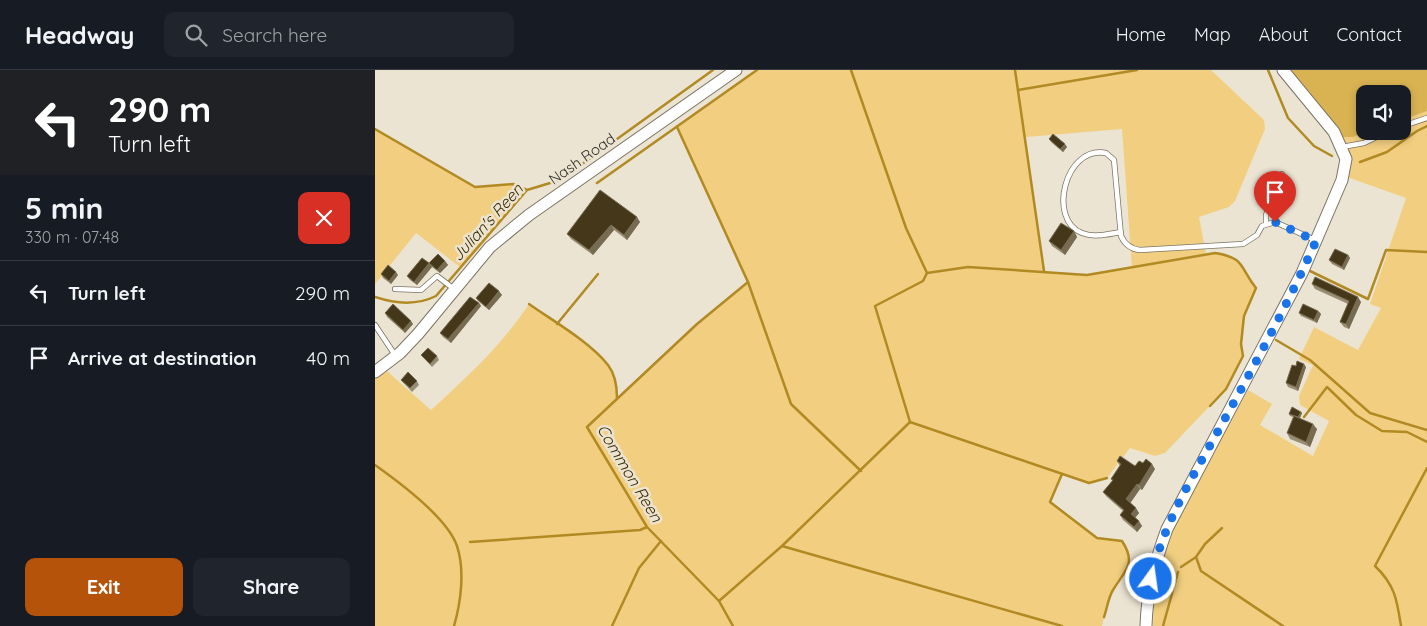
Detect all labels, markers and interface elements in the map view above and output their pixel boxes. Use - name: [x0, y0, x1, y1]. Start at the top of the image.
- search box: [164, 12, 514, 57]
- text: Headway: [25, 20, 134, 50]
- icon: search: [182, 21, 210, 49]
- text: Search here: [222, 23, 327, 47]
- text: Home: [1116, 23, 1166, 46]
- text: Map: [1194, 23, 1231, 46]
- text: About: [1259, 23, 1309, 46]
- text: Contact: [1337, 23, 1402, 46]
- map controls: [1356, 85, 1411, 140]
- button: sound: [1356, 85, 1411, 140]
- text: 290 m: [108, 87, 211, 131]
- icon: left: [25, 90, 90, 155]
- street label: Nash Road: [545, 129, 619, 188]
- text: Turn left: [108, 130, 191, 158]
- pin: [1254, 171, 1296, 222]
- icon: arrive: [1261, 178, 1289, 206]
- water label: Julian's Reen: [447, 179, 527, 265]
- text: 5 min: [25, 189, 103, 227]
- button: close: [298, 192, 350, 244]
- text: 330 m · 07:48: [25, 227, 119, 247]
- icon: left: [25, 279, 53, 307]
- text: Turn left: [68, 281, 146, 305]
- text: 290 m: [295, 281, 350, 305]
- icon: arrive: [25, 344, 53, 372]
- text: Arrive at destination: [68, 346, 257, 370]
- text: 40 m: [306, 346, 350, 370]
- water label: Common Reen: [593, 420, 667, 526]
- position arrow: [1124, 552, 1176, 604]
- button: Exit: [25, 558, 183, 616]
- button: Share: [193, 558, 350, 616]

